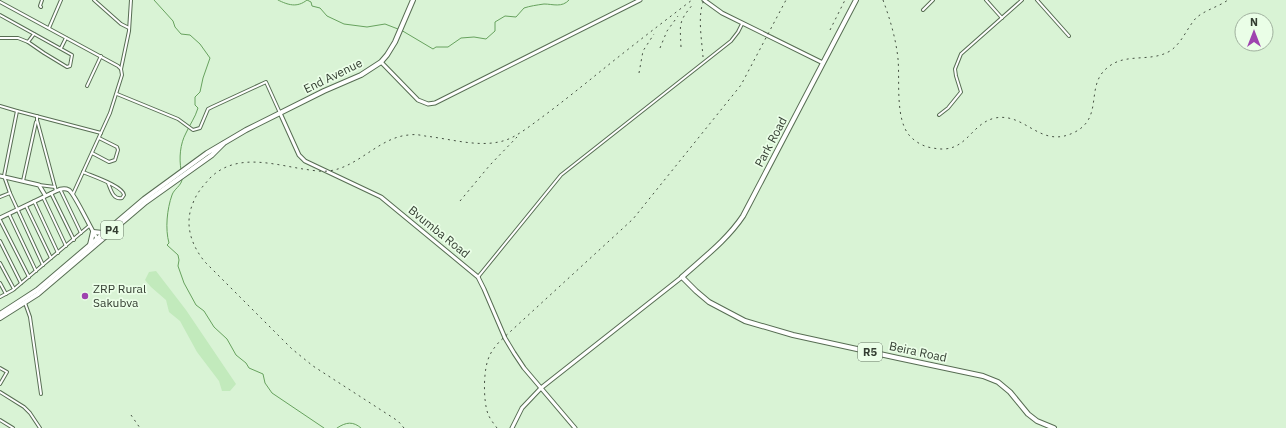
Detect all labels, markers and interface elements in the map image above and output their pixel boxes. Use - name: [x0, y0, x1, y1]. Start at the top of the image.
- north arrow: [1234, 12, 1274, 52]
- text: N: [1250, 15, 1258, 29]
- street label: End Avenue: [301, 55, 365, 96]
- street label: Park Road: [751, 114, 790, 169]
- street label: Bvumba Road: [406, 202, 473, 261]
- road number: P4: [101, 221, 123, 239]
- place label: ZRP Rural Sakubva: [93, 281, 146, 310]
- marker: ZRP Rural Sakubva: [80, 291, 90, 301]
- street label: Beira Road: [888, 338, 948, 365]
- road number: R5: [858, 343, 882, 361]

